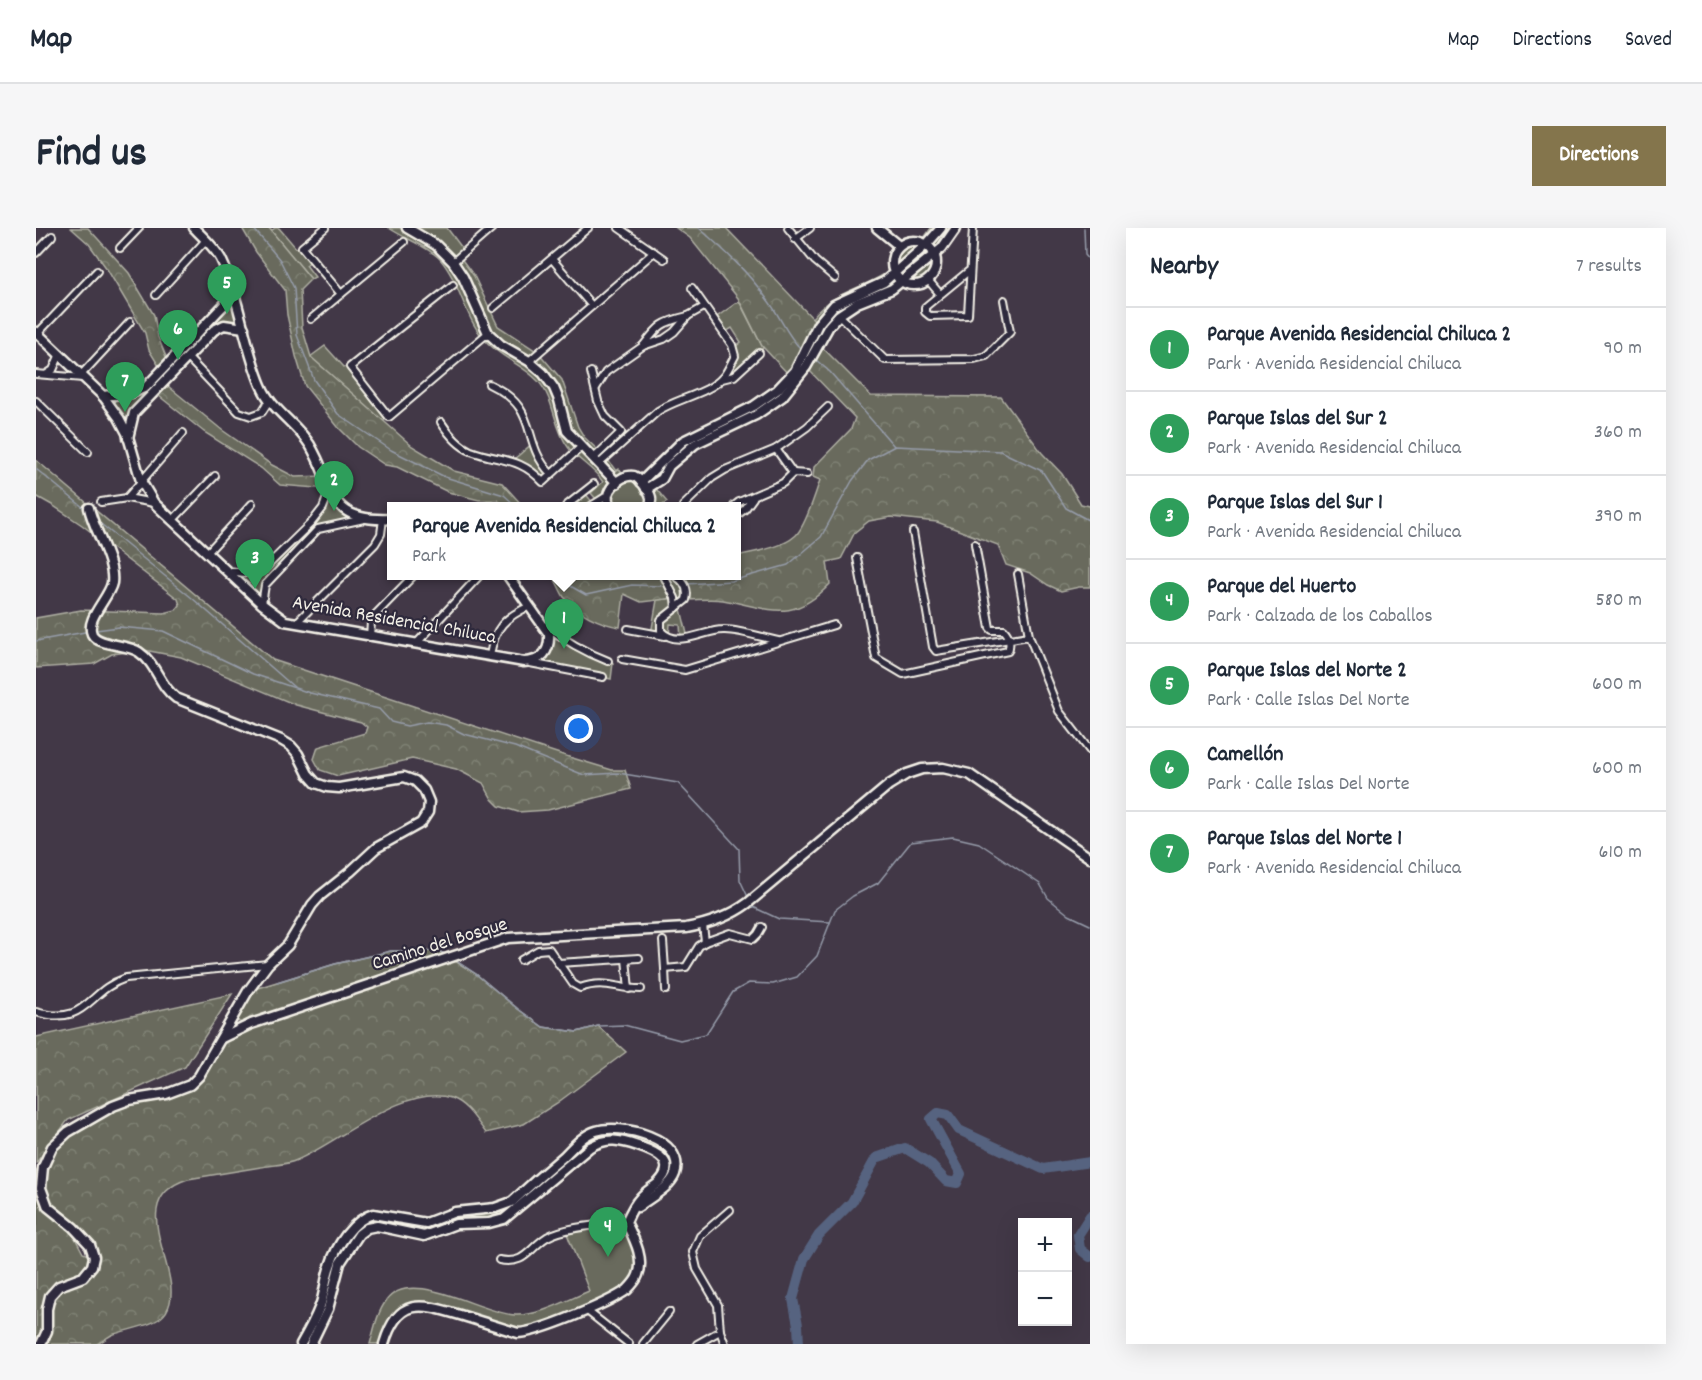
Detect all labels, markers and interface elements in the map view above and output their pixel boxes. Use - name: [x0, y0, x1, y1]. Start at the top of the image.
- text: Map: [30, 21, 72, 61]
- text: Map: [1448, 26, 1479, 56]
- text: Directions: [1512, 26, 1592, 56]
- text: Saved: [1625, 26, 1672, 56]
- text: Find us: [36, 126, 147, 186]
- button: Directions: [1532, 126, 1666, 186]
- text: Nearby: [1150, 249, 1218, 286]
- text: 7 results: [1576, 253, 1642, 281]
- pin: 5: [208, 264, 246, 314]
- pin: 6: [158, 310, 198, 360]
- text: Parque Avenida Residencial Chiluca 2: [1207, 320, 1511, 351]
- text: 1: [1167, 335, 1172, 363]
- text: 90 m: [1604, 335, 1642, 363]
- text: Park · Avenida Residencial Chiluca: [1207, 351, 1461, 379]
- pin: 7: [106, 362, 145, 412]
- text: Parque Islas del Sur 2: [1207, 404, 1388, 435]
- text: 2: [1165, 419, 1174, 447]
- text: 360 m: [1594, 419, 1642, 447]
- text: Park · Avenida Residencial Chiluca: [1207, 435, 1461, 463]
- pin: 2: [314, 462, 354, 511]
- text: Parque Islas del Sur 1: [1207, 488, 1383, 519]
- popup: [387, 502, 741, 580]
- text: 3: [1165, 503, 1174, 531]
- text: 390 m: [1595, 503, 1642, 531]
- text: Parque Avenida Residencial Chiluca 2: [412, 512, 716, 543]
- text: Park · Avenida Residencial Chiluca: [1207, 519, 1461, 547]
- pin: 3: [236, 540, 274, 589]
- text: Park: [412, 543, 446, 571]
- text: Parque del Huerto: [1207, 572, 1356, 603]
- text: 4: [1165, 587, 1174, 615]
- text: 580 m: [1596, 587, 1642, 615]
- street label: Avenida Residencial Chiluca: [290, 589, 499, 653]
- pin: 1: [544, 600, 584, 649]
- text: Park · Calzada de los Caballos: [1207, 603, 1433, 631]
- text: Parque Islas del Norte 2: [1207, 656, 1407, 687]
- text: 5: [1165, 671, 1174, 699]
- text: 600 m: [1592, 671, 1642, 699]
- text: Park · Calle Islas Del Norte: [1207, 687, 1410, 715]
- your location: [564, 714, 593, 743]
- text: Camellón: [1207, 740, 1283, 771]
- text: 6: [1165, 755, 1174, 783]
- text: 600 m: [1592, 755, 1642, 783]
- text: Park · Calle Islas Del Norte: [1207, 771, 1410, 799]
- text: Parque Islas del Norte 1: [1207, 824, 1402, 855]
- text: 7: [1166, 839, 1173, 867]
- text: 610 m: [1599, 839, 1642, 867]
- text: Park · Avenida Residencial Chiluca: [1207, 855, 1461, 883]
- street label: Camino del Bosque: [369, 911, 511, 979]
- pin: 4: [588, 1208, 628, 1257]
- map controls: [1018, 1218, 1072, 1326]
- button: +: [1018, 1218, 1072, 1272]
- button: −: [1018, 1272, 1072, 1326]

